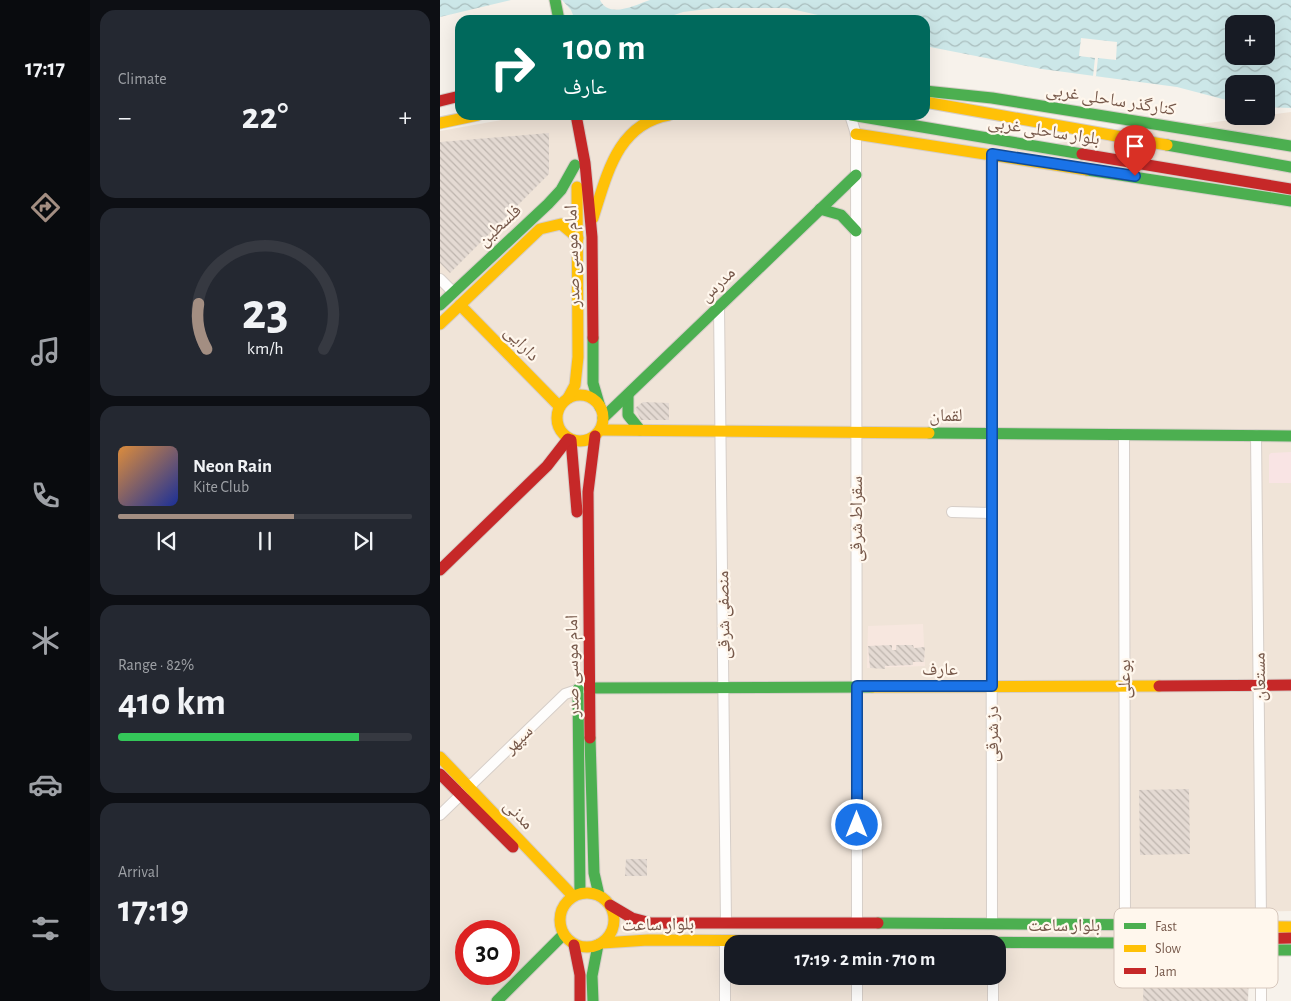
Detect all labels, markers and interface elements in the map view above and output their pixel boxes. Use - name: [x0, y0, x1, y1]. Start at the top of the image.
- map controls: [1225, 15, 1275, 125]
- button: +: [1225, 15, 1275, 65]
- text: 100 m: [563, 31, 646, 66]
- icon: right: [480, 35, 545, 100]
- text: 17:17: [25, 57, 65, 79]
- text: Climate: [118, 71, 167, 87]
- button: −: [1225, 75, 1275, 125]
- text: عارف: [563, 76, 607, 98]
- street label: کنارگذر ساحلی غربی: [1044, 81, 1178, 120]
- text: 22°: [242, 98, 288, 136]
- text: −: [118, 104, 131, 132]
- text: +: [399, 104, 412, 132]
- street label: بلوار ساحلی غربی: [986, 113, 1101, 150]
- pin: [1114, 125, 1156, 176]
- icon: arrive: [1121, 132, 1149, 160]
- icon: directions: [28, 190, 63, 225]
- street label: فلسطین: [474, 201, 526, 251]
- street label: امام موسی صدر: [562, 204, 586, 308]
- street label: مدرس: [696, 264, 740, 306]
- text: 23: [242, 286, 288, 338]
- street label: دارایی: [500, 323, 542, 366]
- icon: music: [28, 334, 63, 369]
- text: km/h: [247, 340, 283, 358]
- street label: لقمان: [929, 407, 963, 426]
- text: Neon Rain: [193, 457, 272, 476]
- street label: سقراط شرقی: [848, 476, 867, 562]
- icon: phone: [28, 478, 63, 513]
- text: Kite Club: [193, 479, 249, 495]
- icon: previous: [153, 527, 181, 555]
- icon: pause: [251, 527, 279, 555]
- icon: next: [349, 527, 377, 555]
- street label: منصفی شرقی: [714, 570, 735, 660]
- street label: امام موسی صدر: [563, 615, 585, 718]
- icon: climate: [28, 623, 63, 658]
- street label: مستعان: [1251, 652, 1270, 702]
- text: Range · 82%: [118, 657, 194, 673]
- street label: بوعلی: [1116, 659, 1135, 699]
- street label: عارف: [922, 661, 958, 679]
- text: 410 km: [118, 684, 226, 722]
- street label: دز شرقی: [984, 706, 1003, 762]
- street label: سپهر: [500, 722, 537, 759]
- icon: car: [28, 767, 63, 802]
- street label: مدنی: [499, 796, 537, 834]
- position arrow: [830, 798, 882, 850]
- text: Arrival: [118, 864, 159, 880]
- text: 17:19: [118, 891, 189, 929]
- legend: [1114, 908, 1278, 988]
- icon: filters: [28, 911, 63, 946]
- street label: بلوار ساعت: [622, 915, 694, 935]
- street label: بلوار ساعت: [1028, 917, 1100, 936]
- speed limit sign: 30: [455, 920, 520, 985]
- text: Fast: [1155, 920, 1177, 934]
- text: Slow: [1155, 942, 1182, 956]
- text: 17:19 · 2 min · 710 m: [795, 950, 935, 969]
- text: Jam: [1155, 965, 1177, 979]

